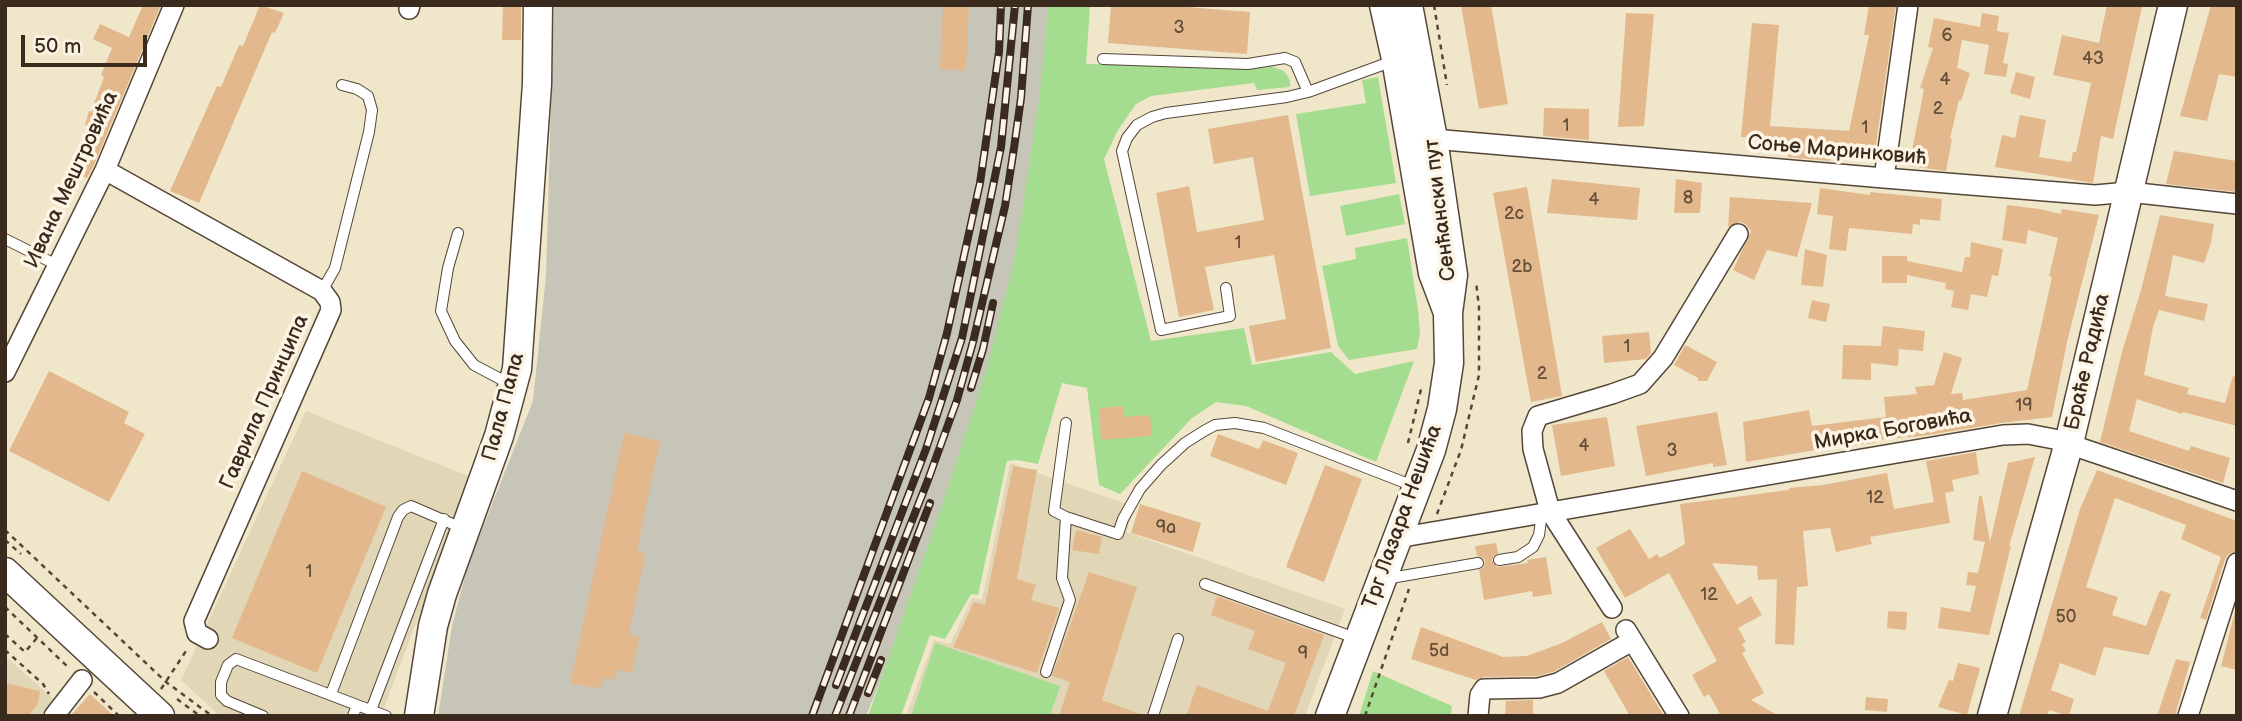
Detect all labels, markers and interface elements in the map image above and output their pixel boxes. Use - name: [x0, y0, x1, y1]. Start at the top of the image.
- house number: 3: [1173, 17, 1185, 39]
- scale bar: [24, 21, 150, 65]
- house number: 6: [1942, 25, 1952, 47]
- text: 50 m: [34, 34, 81, 59]
- house number: 43: [2082, 48, 2104, 70]
- house number: 4: [1940, 69, 1950, 91]
- street label: Ивана Мештровића: [20, 87, 124, 273]
- house number: 2: [1933, 98, 1943, 120]
- house number: 1: [1563, 115, 1569, 137]
- house number: 1: [1862, 117, 1868, 139]
- street label: Соње Маринковић: [1747, 131, 1927, 171]
- street label: Сенћански пут: [1420, 137, 1462, 283]
- house number: 8: [1683, 187, 1693, 209]
- house number: 4: [1589, 189, 1599, 211]
- house number: 2c: [1504, 203, 1524, 225]
- house number: 1: [1235, 232, 1241, 254]
- house number: 2b: [1512, 256, 1532, 278]
- street label: Браће Радића: [2060, 291, 2116, 433]
- street label: Гаврила Принципа: [215, 311, 315, 493]
- house number: 1: [1624, 336, 1630, 358]
- street label: Пала Папа: [477, 350, 531, 464]
- house number: 2: [1537, 363, 1547, 385]
- house number: 19: [2015, 395, 2033, 417]
- street label: Мирка Боговића: [1812, 404, 1974, 456]
- street label: Трг Лазара Нешића: [1358, 421, 1448, 613]
- house number: 4: [1579, 435, 1589, 457]
- house number: 3: [1666, 440, 1678, 462]
- house number: 12: [1866, 487, 1884, 509]
- house number: 9a: [1156, 517, 1176, 539]
- house number: 1: [306, 561, 312, 583]
- house number: 12: [1700, 584, 1718, 606]
- house number: 50: [2056, 606, 2076, 628]
- house number: 5d: [1429, 640, 1449, 662]
- house number: 9: [1298, 643, 1308, 665]

